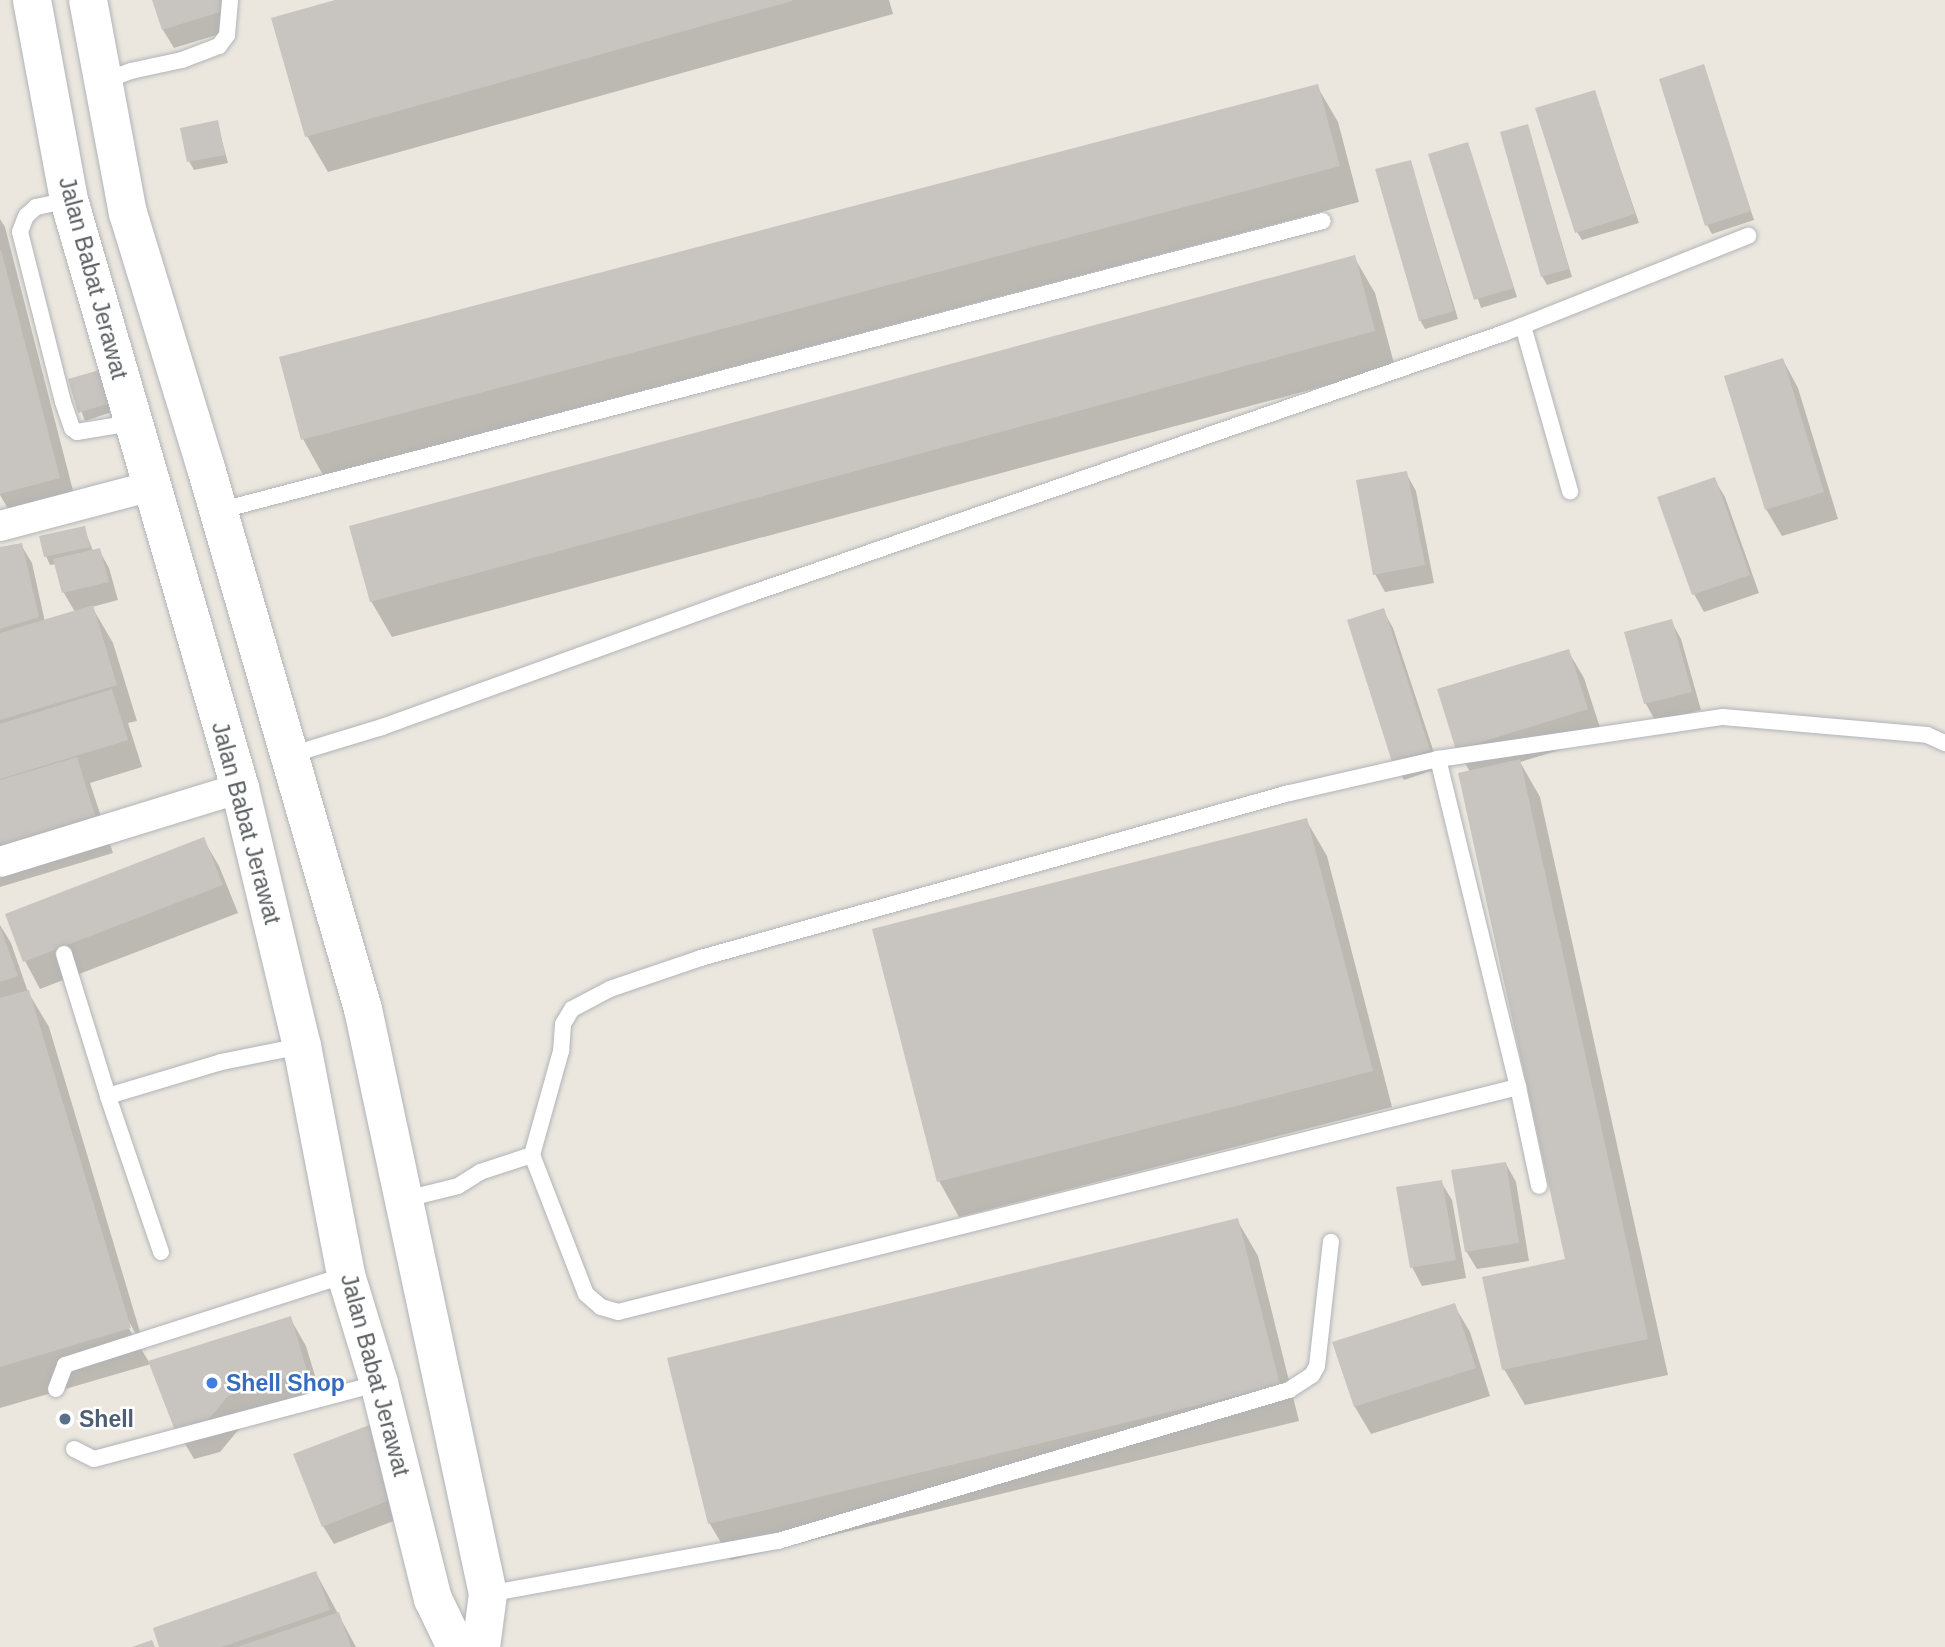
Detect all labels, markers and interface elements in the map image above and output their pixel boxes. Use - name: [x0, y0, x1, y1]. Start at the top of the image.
- street label: Jalan Babat Jerawat: [53, 174, 133, 382]
- street label: Jalan Babat Jerawat: [206, 719, 286, 927]
- street label: Jalan Babat Jerawat: [335, 1271, 415, 1479]
- place label: Shell Shop: [226, 1369, 345, 1397]
- marker: Shell Shop: [204, 1375, 220, 1391]
- place label: Shell: [79, 1405, 134, 1433]
- marker: Shell: [57, 1411, 73, 1427]

